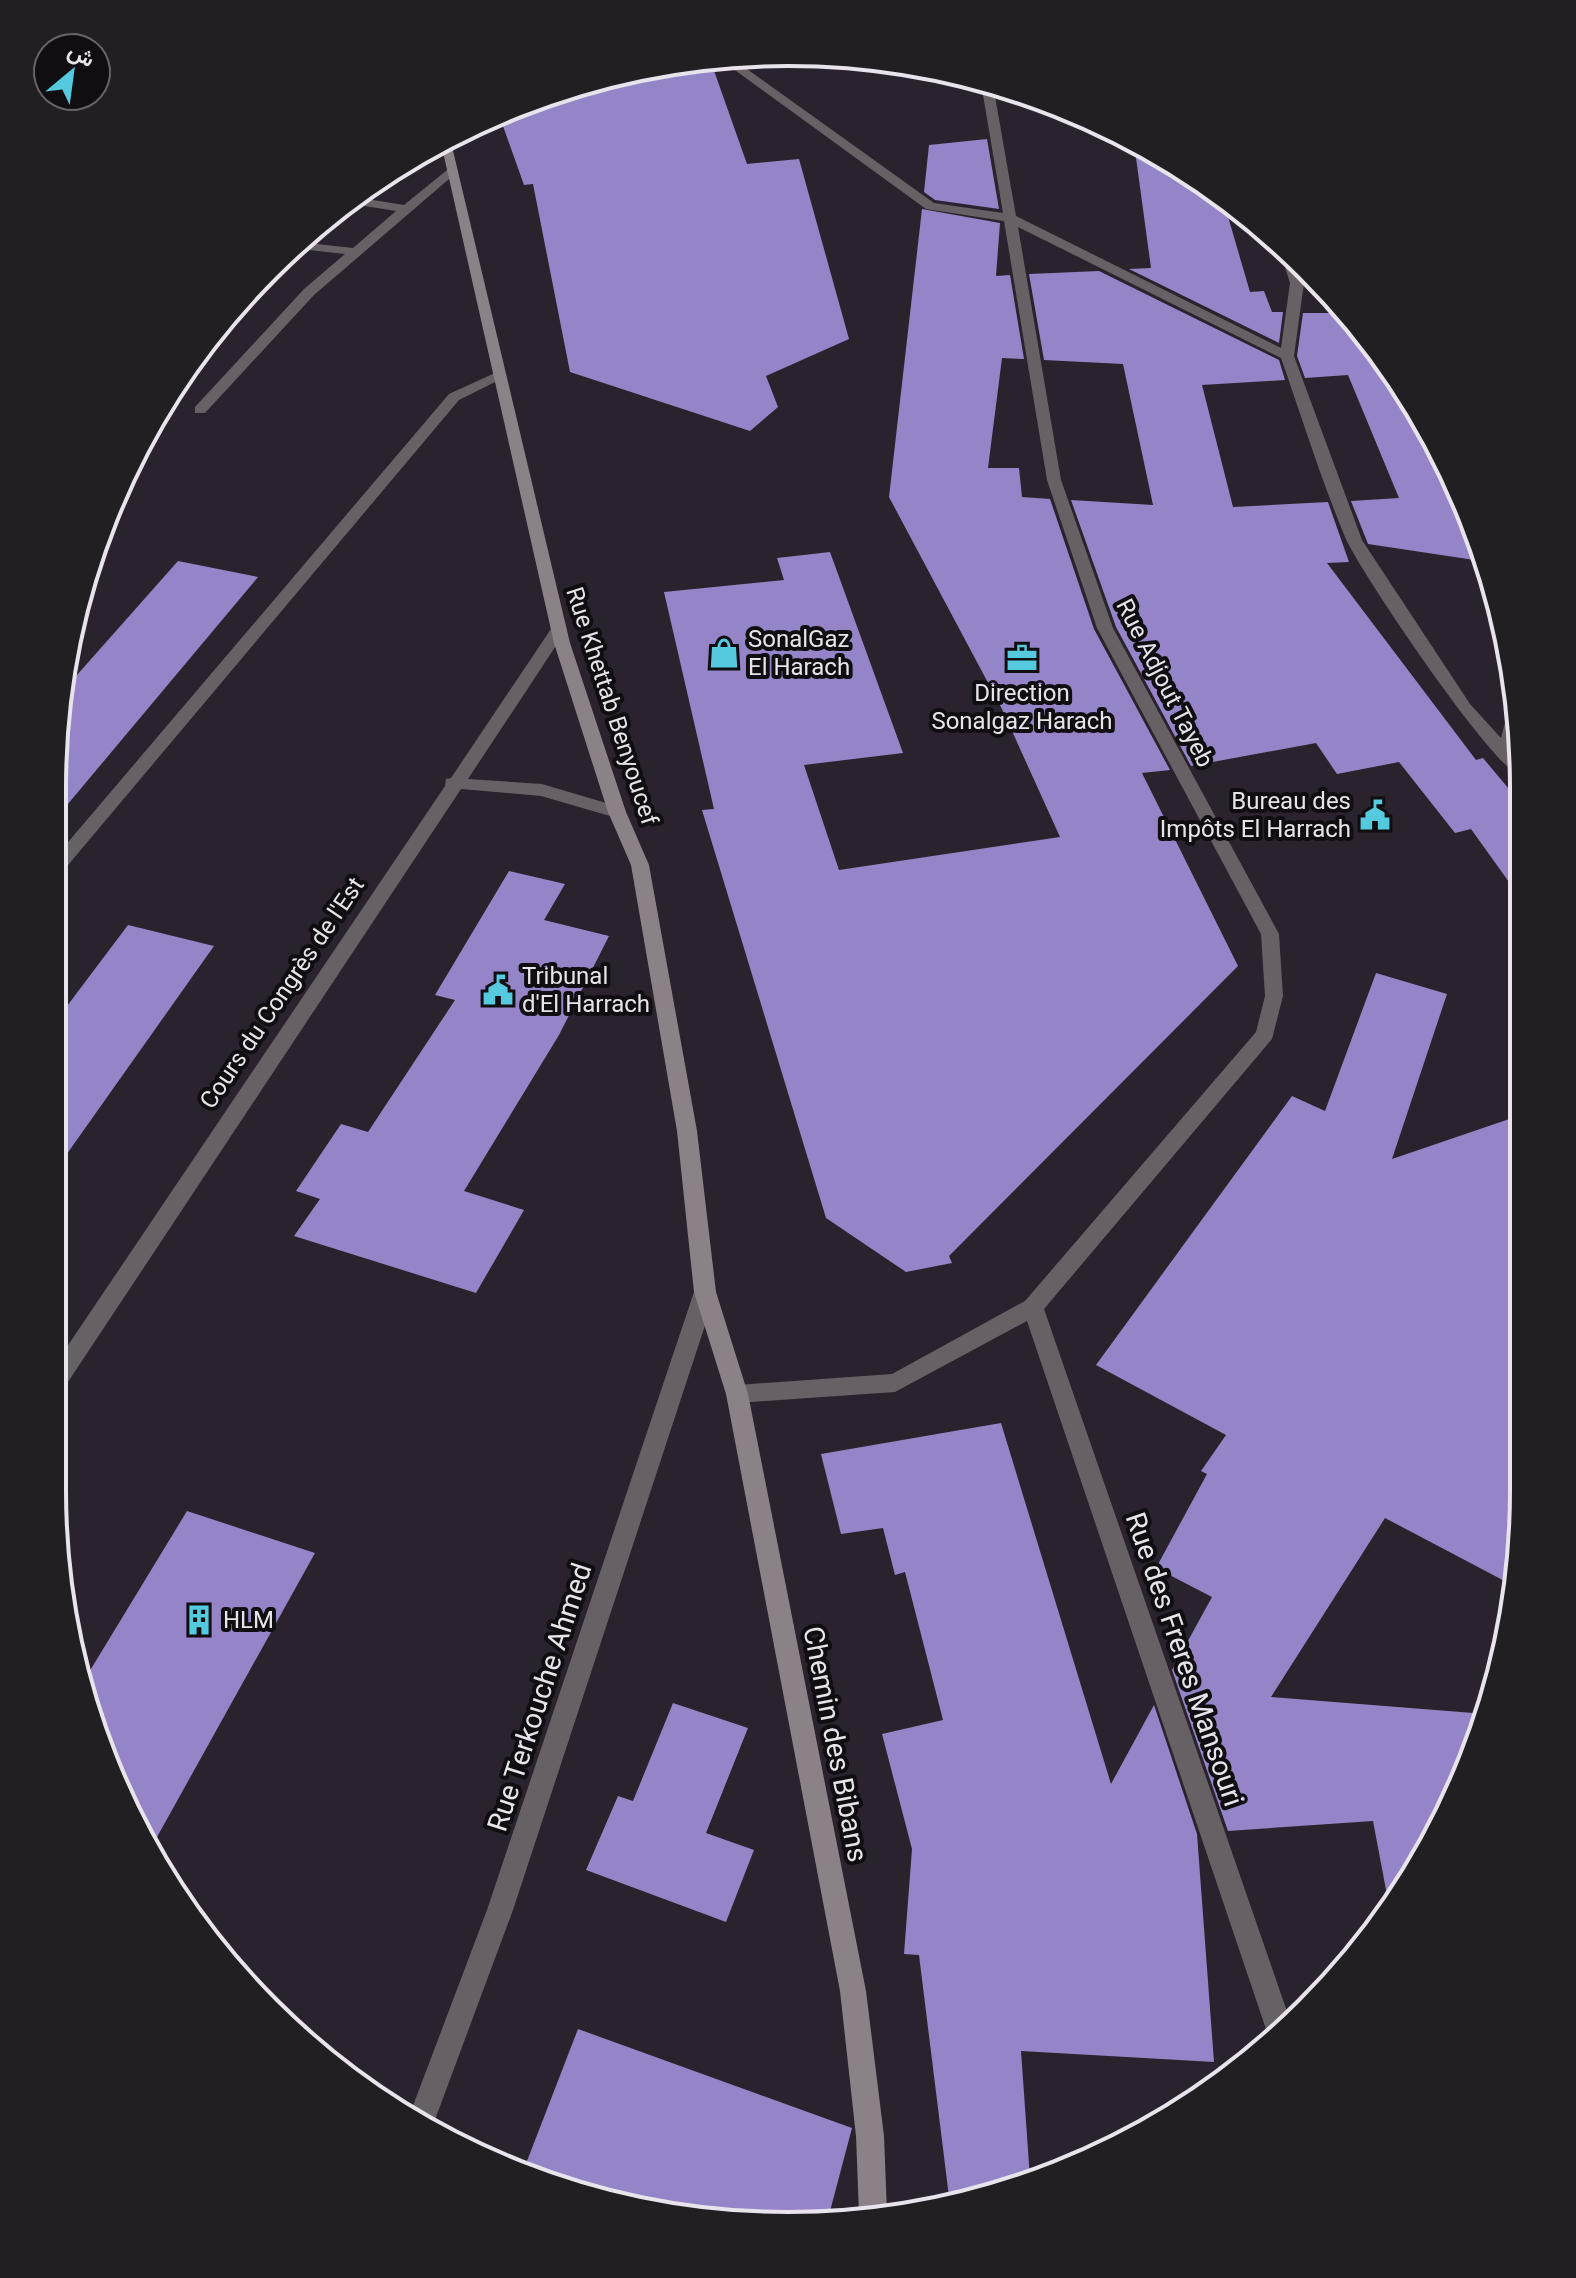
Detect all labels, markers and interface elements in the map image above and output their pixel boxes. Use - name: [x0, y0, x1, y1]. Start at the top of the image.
- north arrow: [32, 32, 112, 112]
- text: ش: [63, 38, 99, 73]
- street label: Rue Khettab Benyoucef: [560, 583, 664, 829]
- street label: Rue Adjout Tayeb: [1110, 594, 1220, 772]
- place label: SonalGaz El Harach: [748, 625, 850, 681]
- shop icon: SonalGaz El Harach: [707, 636, 741, 670]
- office icon: Direction Sonalgaz Harach: [1005, 641, 1039, 675]
- place label: Direction Sonalgaz Harach: [931, 679, 1113, 735]
- place label: Bureau des Impôts El Harrach: [1160, 787, 1351, 843]
- public building icon: Bureau des Impôts El Harrach: [1358, 798, 1392, 832]
- street label: Cours du Congrès de l'Est: [194, 872, 370, 1114]
- place label: Tribunal d'El Harrach: [522, 962, 650, 1018]
- public building icon: Tribunal d'El Harrach: [481, 973, 515, 1007]
- street label: Rue des Freres Mansouri: [1119, 1508, 1250, 1810]
- street label: Rue Terkouche Ahmed: [481, 1559, 598, 1835]
- building icon: HLM: [182, 1603, 216, 1637]
- place label: HLM: [223, 1606, 274, 1634]
- street label: Chemin des Bibans: [796, 1623, 875, 1865]

